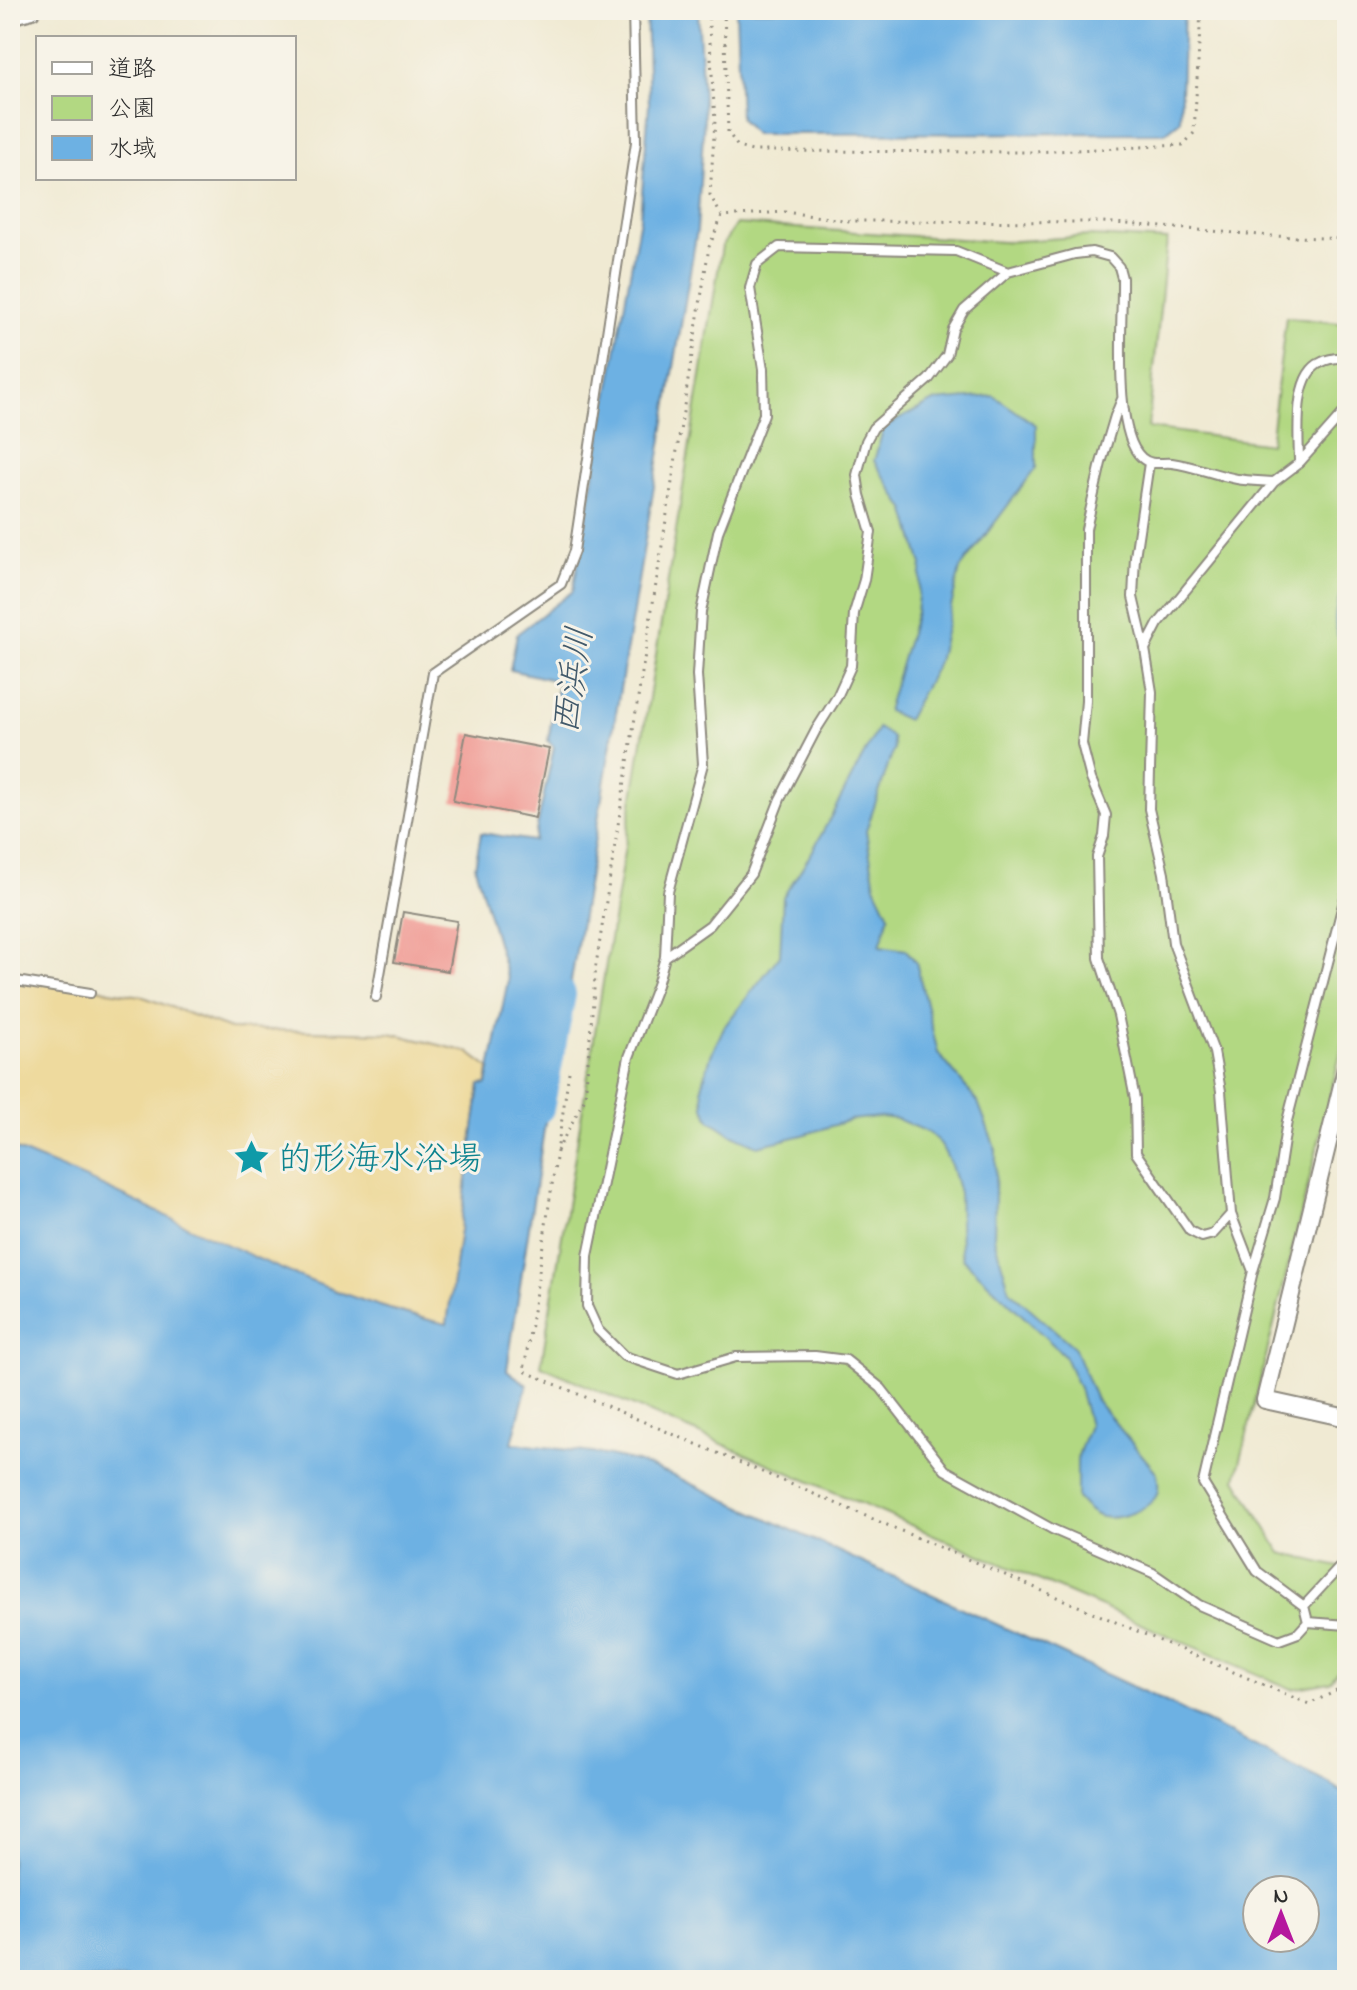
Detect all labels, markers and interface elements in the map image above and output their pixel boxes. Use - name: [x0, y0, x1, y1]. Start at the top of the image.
- legend: [36, 36, 296, 180]
- text: 道路: [108, 53, 156, 88]
- text: 公園: [108, 93, 156, 128]
- text: 水域: [108, 133, 156, 168]
- water label: 西浜川: [542, 623, 609, 738]
- place label: 的形海水浴場: [278, 1136, 482, 1186]
- place icon: 的形海水浴場: [233, 1138, 271, 1176]
- north arrow: [1241, 1874, 1321, 1954]
- text: N: [1274, 1881, 1288, 1913]

